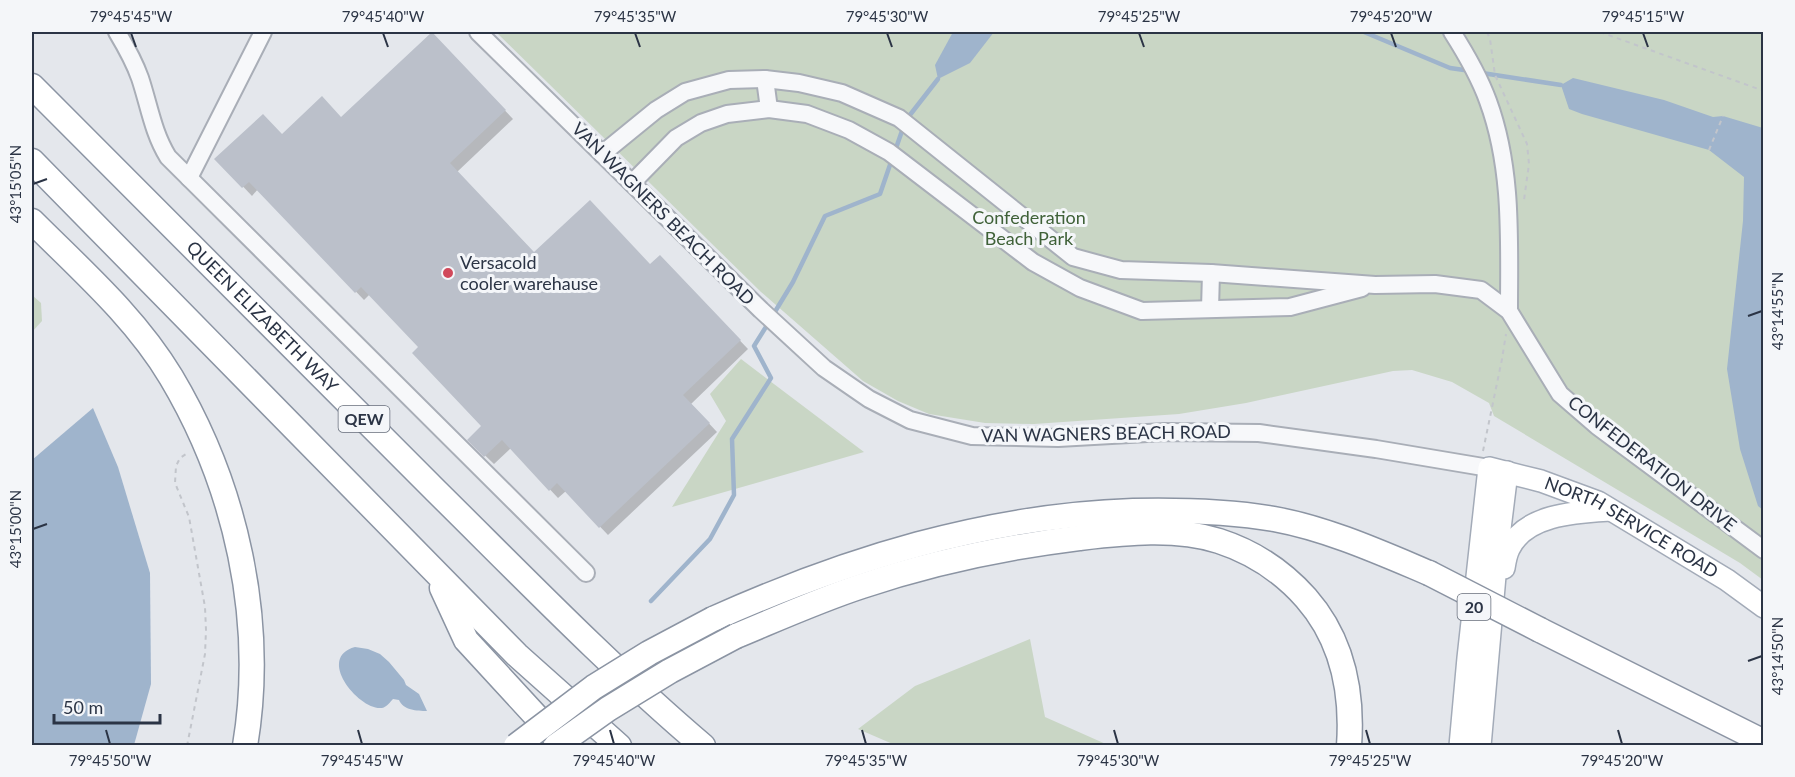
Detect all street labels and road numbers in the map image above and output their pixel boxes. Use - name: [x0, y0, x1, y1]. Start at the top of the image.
- street label: VAN WAGNERS BEACH ROAD: [568, 117, 760, 309]
- street label: QUEEN ELIZABETH WAY: [182, 236, 344, 397]
- street label: CONFEDERATION DRIVE: [1564, 391, 1741, 536]
- road number: QEW: [338, 406, 389, 432]
- street label: VAN WAGNERS BEACH ROAD: [981, 420, 1231, 446]
- street label: NORTH SERVICE ROAD: [1542, 471, 1723, 582]
- road number: 20: [1458, 594, 1490, 620]

